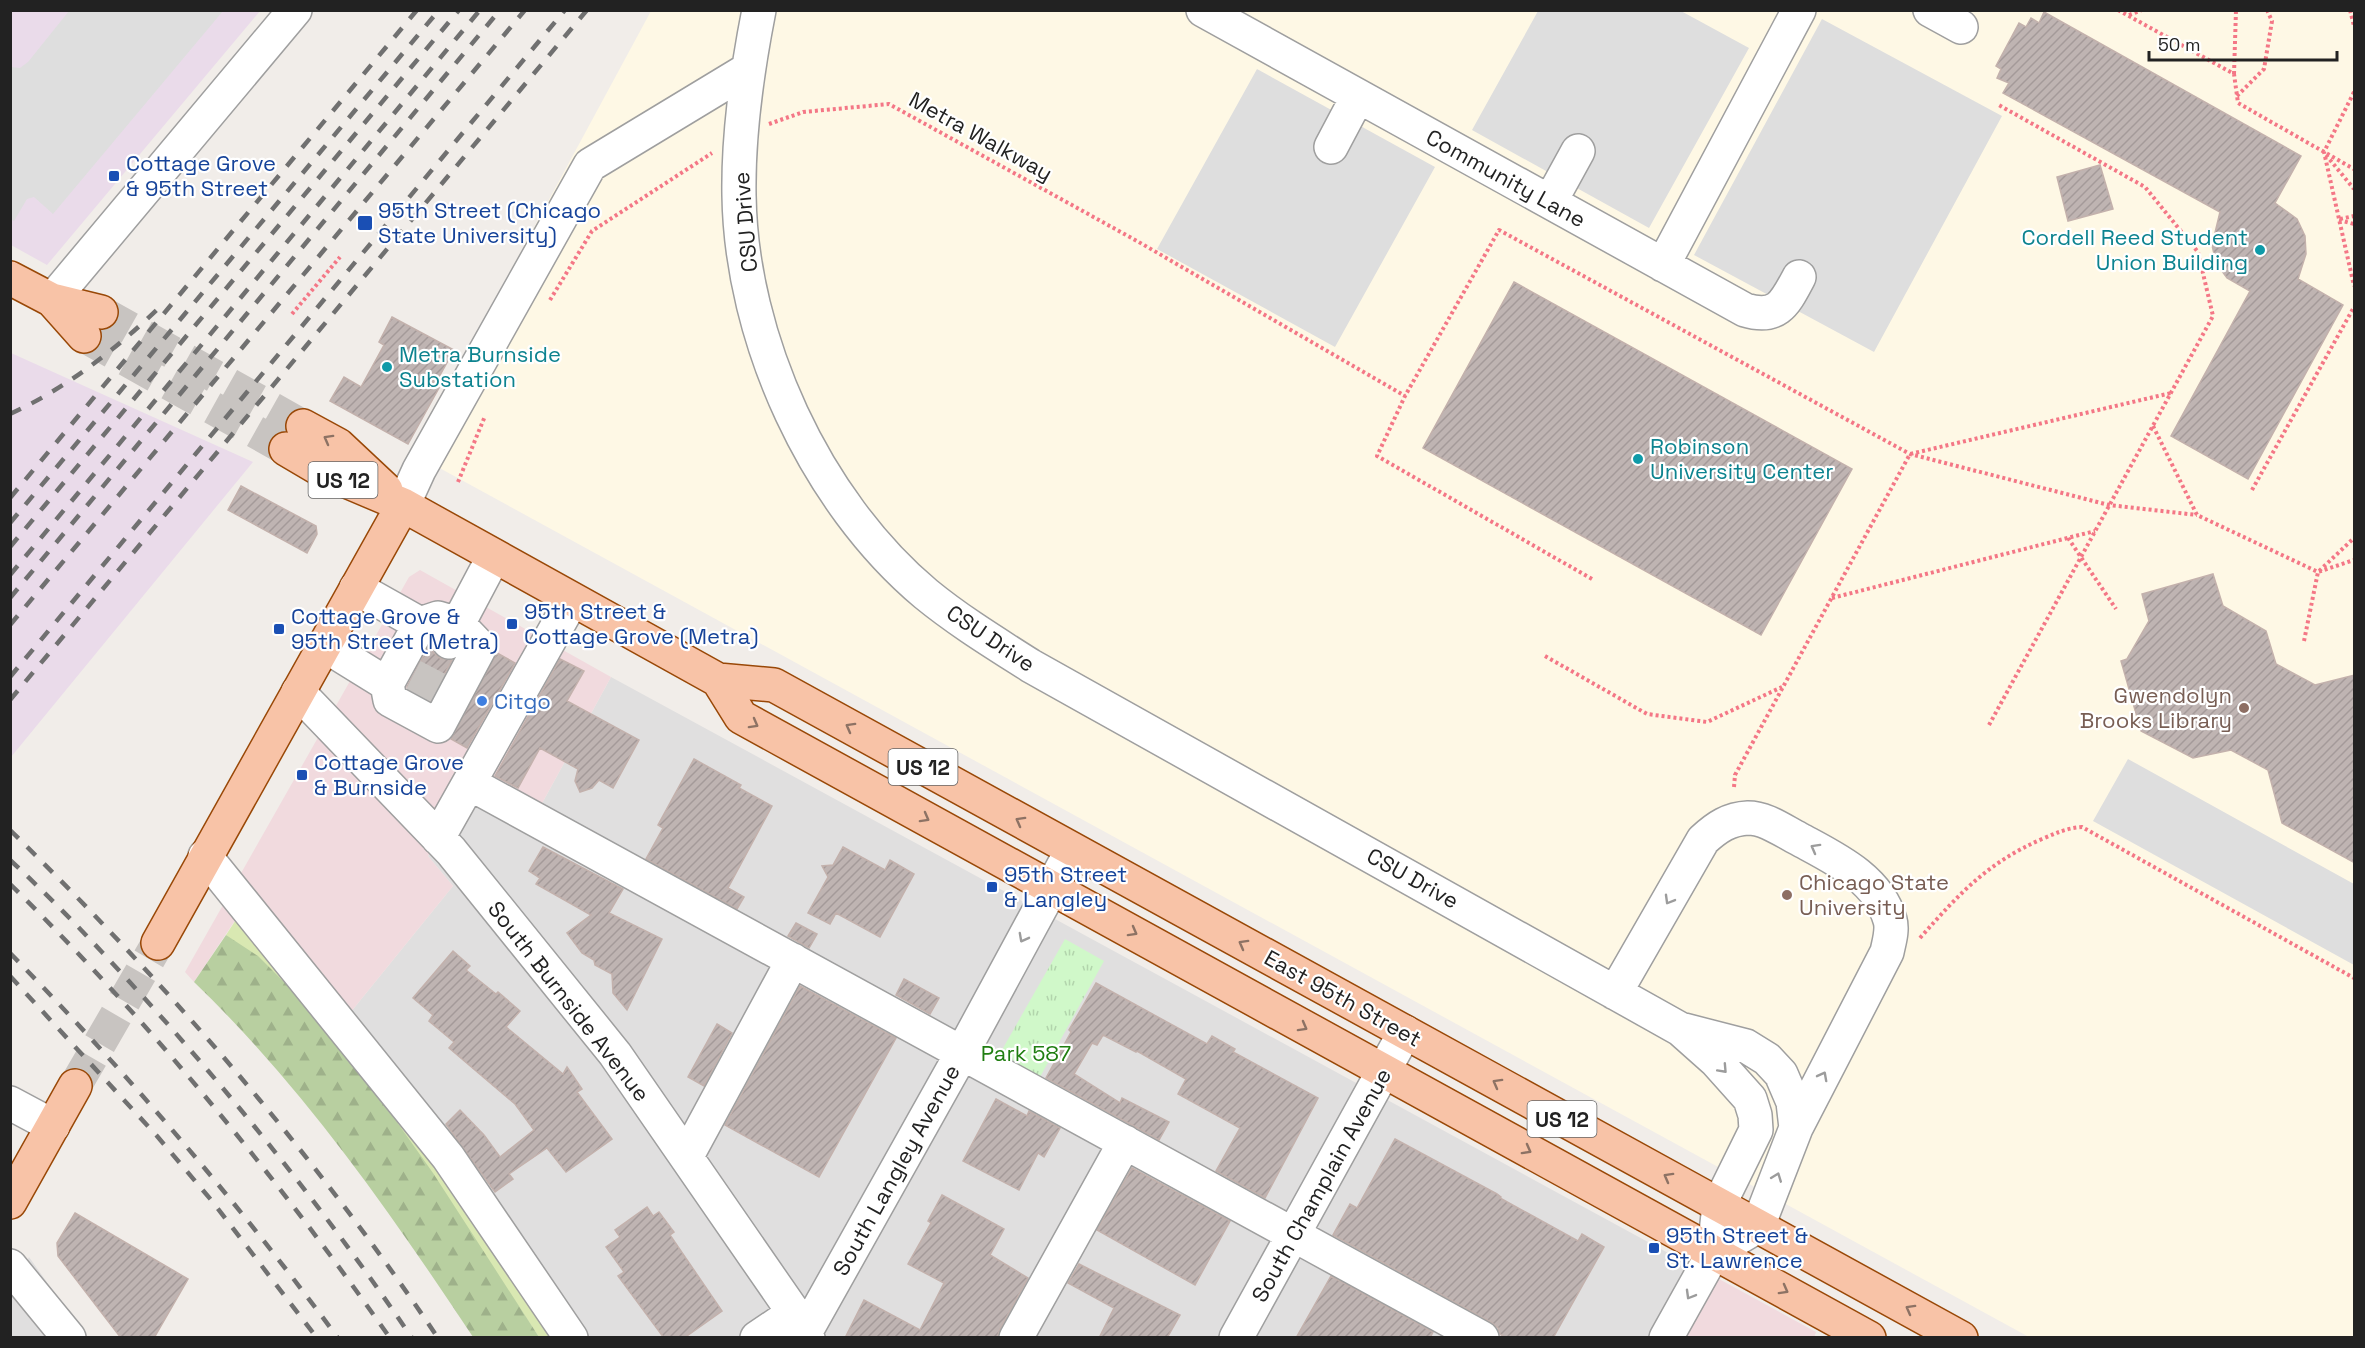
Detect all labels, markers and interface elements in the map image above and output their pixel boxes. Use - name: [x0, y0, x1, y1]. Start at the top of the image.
- scale bar: [2149, 24, 2336, 62]
- text: 50 m: [2158, 33, 2200, 56]
- street label: Metra Walkway: [904, 85, 1058, 187]
- street label: Community Lane: [1421, 123, 1591, 233]
- place label: Cottage Grove & 95th Street: [126, 149, 276, 202]
- marker: Cottage Grove & 95th Street: [107, 169, 121, 183]
- street label: CSU Drive: [727, 171, 763, 273]
- place label: 95th Street (Chicago State University): [378, 196, 601, 249]
- marker: 95th Street (Chicago State University): [356, 214, 374, 232]
- place label: Cordell Reed Student Union Building: [2021, 223, 2248, 276]
- marker: Cordell Reed Student Union Building: [2253, 243, 2267, 257]
- place label: Metra Burnside Substation: [399, 340, 561, 393]
- marker: Metra Burnside Substation: [380, 360, 394, 374]
- place label: Robinson University Center: [1650, 432, 1834, 485]
- one-way arrow: [324, 435, 334, 446]
- marker: Robinson University Center: [1631, 452, 1645, 466]
- road number: US 12: [308, 462, 378, 498]
- place label: 95th Street & Cottage Grove (Metra): [524, 597, 758, 650]
- street label: CSU Drive: [941, 598, 1041, 678]
- place label: Cottage Grove & 95th Street (Metra): [291, 602, 499, 655]
- marker: 95th Street & Cottage Grove (Metra): [505, 617, 519, 631]
- marker: Cottage Grove & 95th Street (Metra): [272, 622, 286, 636]
- place label: Gwendolyn Brooks Library: [2080, 681, 2232, 734]
- place label: Citgo: [494, 687, 551, 715]
- marker: Citgo: [475, 694, 489, 708]
- marker: Gwendolyn Brooks Library: [2237, 701, 2251, 715]
- one-way arrow: [748, 717, 758, 728]
- one-way arrow: [846, 723, 856, 734]
- place label: Cottage Grove & Burnside: [314, 748, 464, 801]
- road number: US 12: [888, 749, 958, 785]
- marker: Cottage Grove & Burnside: [295, 768, 309, 782]
- one-way arrow: [919, 811, 929, 822]
- one-way arrow: [1016, 817, 1026, 829]
- street label: CSU Drive: [1362, 841, 1464, 915]
- one-way arrow: [1811, 844, 1821, 855]
- place label: 95th Street & Langley: [1004, 860, 1127, 913]
- place label: Chicago State University: [1799, 868, 1949, 921]
- marker: 95th Street & Langley: [985, 880, 999, 894]
- marker: Chicago State University: [1780, 888, 1794, 902]
- one-way arrow: [1664, 894, 1676, 904]
- street label: South Burnside Avenue: [482, 895, 656, 1107]
- one-way arrow: [1127, 925, 1137, 936]
- one-way arrow: [1019, 931, 1030, 942]
- one-way arrow: [1239, 940, 1250, 951]
- street label: East 95th Street: [1260, 943, 1426, 1053]
- one-way arrow: [1297, 1020, 1307, 1031]
- park label: Park 587: [981, 1039, 1071, 1067]
- street label: South Langley Avenue: [826, 1060, 966, 1280]
- one-way arrow: [1715, 1061, 1726, 1072]
- street label: South Champlain Avenue: [1245, 1063, 1397, 1307]
- one-way arrow: [1816, 1072, 1827, 1082]
- one-way arrow: [1493, 1079, 1503, 1090]
- road number: US 12: [1528, 1101, 1596, 1137]
- one-way arrow: [1521, 1143, 1532, 1154]
- one-way arrow: [1770, 1172, 1782, 1183]
- one-way arrow: [1664, 1173, 1674, 1184]
- place label: 95th Street & St. Lawrence: [1666, 1221, 1808, 1274]
- marker: 95th Street & St. Lawrence: [1647, 1241, 1661, 1255]
- one-way arrow: [1777, 1283, 1788, 1294]
- one-way arrow: [1686, 1289, 1697, 1299]
- one-way arrow: [1906, 1305, 1916, 1316]

